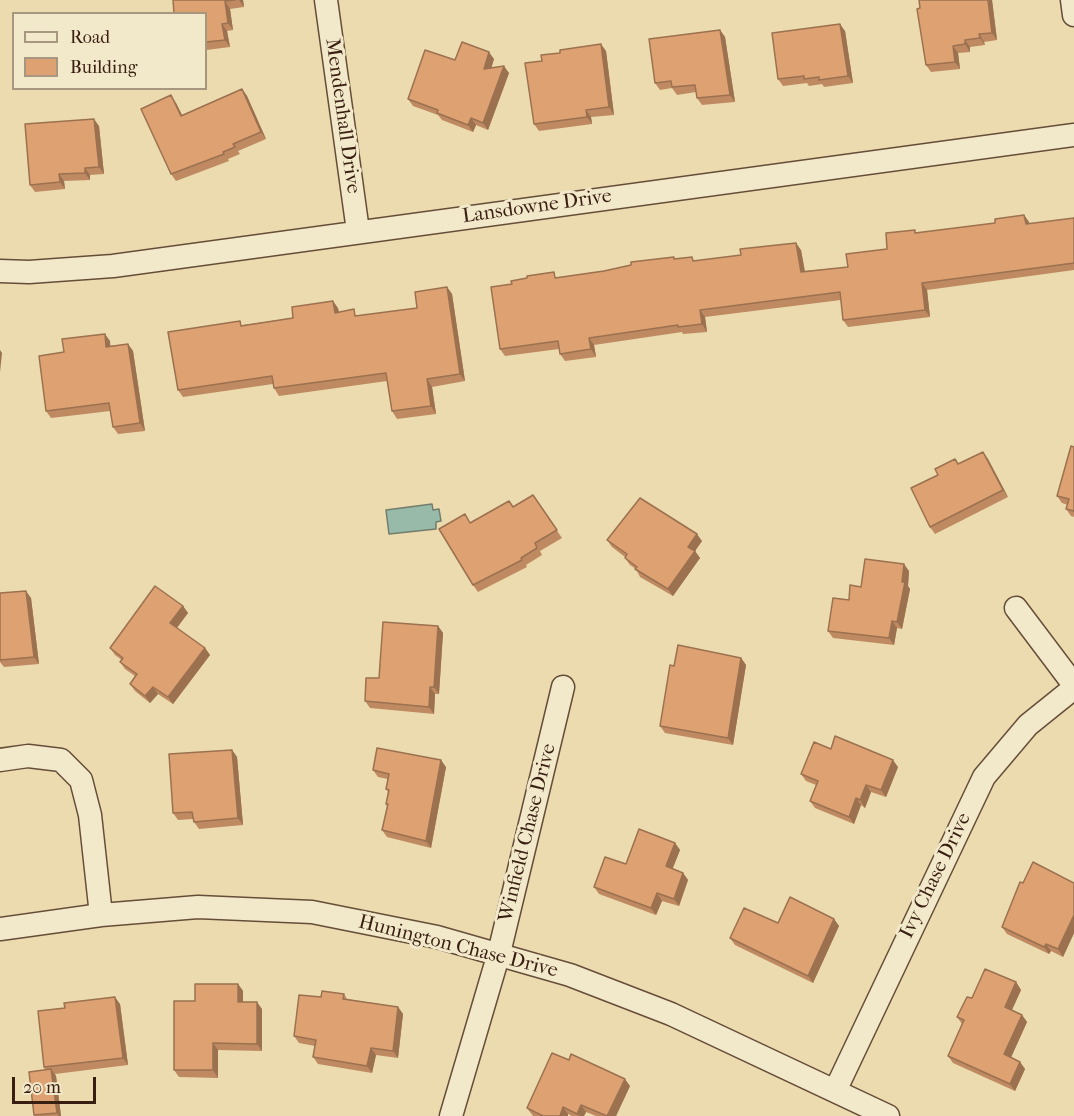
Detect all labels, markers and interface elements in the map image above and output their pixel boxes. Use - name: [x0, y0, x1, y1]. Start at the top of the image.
- legend: [12, 12, 207, 90]
- text: Road: [70, 27, 110, 48]
- street label: Mendenhall Drive: [319, 37, 365, 195]
- text: Building: [70, 57, 137, 78]
- street label: Lansdowne Drive: [461, 185, 613, 229]
- street label: Winfield Chase Drive: [494, 741, 562, 925]
- street label: Ivy Chase Drive: [895, 809, 977, 943]
- street label: Hunington Chase Drive: [356, 911, 560, 983]
- scale bar: [15, 1065, 99, 1103]
- text: 20 m: [23, 1077, 61, 1098]

